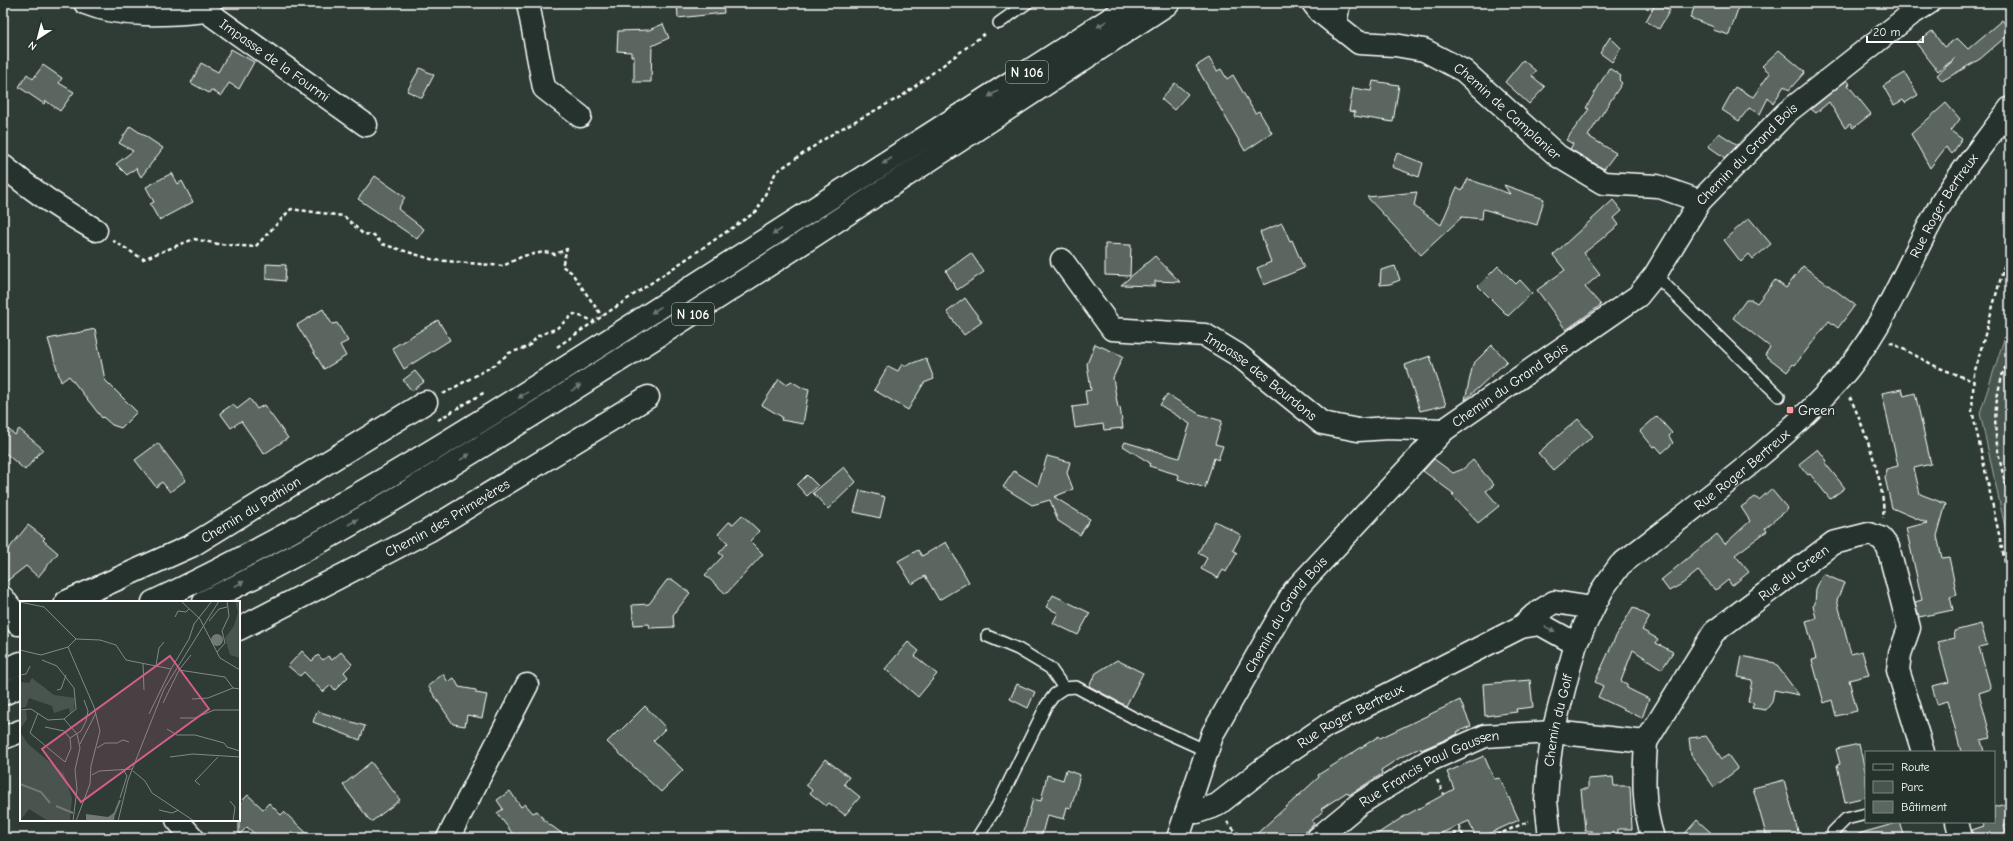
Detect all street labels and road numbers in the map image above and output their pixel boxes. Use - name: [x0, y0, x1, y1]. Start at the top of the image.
- street label: Impasse de la Fourmi: [216, 15, 333, 105]
- street label: Chemin de Camplanier: [1451, 59, 1565, 164]
- road number: N 106: [1006, 61, 1048, 83]
- street label: Chemin du Grand Bois: [1692, 99, 1801, 209]
- street label: Rue Roger Bertreux: [1906, 150, 1981, 261]
- road number: N 106: [672, 303, 714, 325]
- street label: Impasse des Bourdons: [1202, 328, 1321, 424]
- street label: Chemin du Grand Bois: [1448, 339, 1571, 431]
- street label: Rue Roger Bertreux: [1690, 425, 1793, 514]
- street label: Chemin du Pathion: [198, 472, 304, 546]
- street label: Chemin des Primevères: [382, 475, 513, 560]
- street label: Rue du Green: [1755, 541, 1832, 604]
- street label: Chemin du Grand Bois: [1241, 553, 1331, 676]
- street label: Chemin du Golf: [1540, 671, 1576, 767]
- street label: Rue Roger Bertreux: [1294, 680, 1406, 752]
- street label: Rue Francis Paul Gaussen: [1356, 727, 1500, 810]

